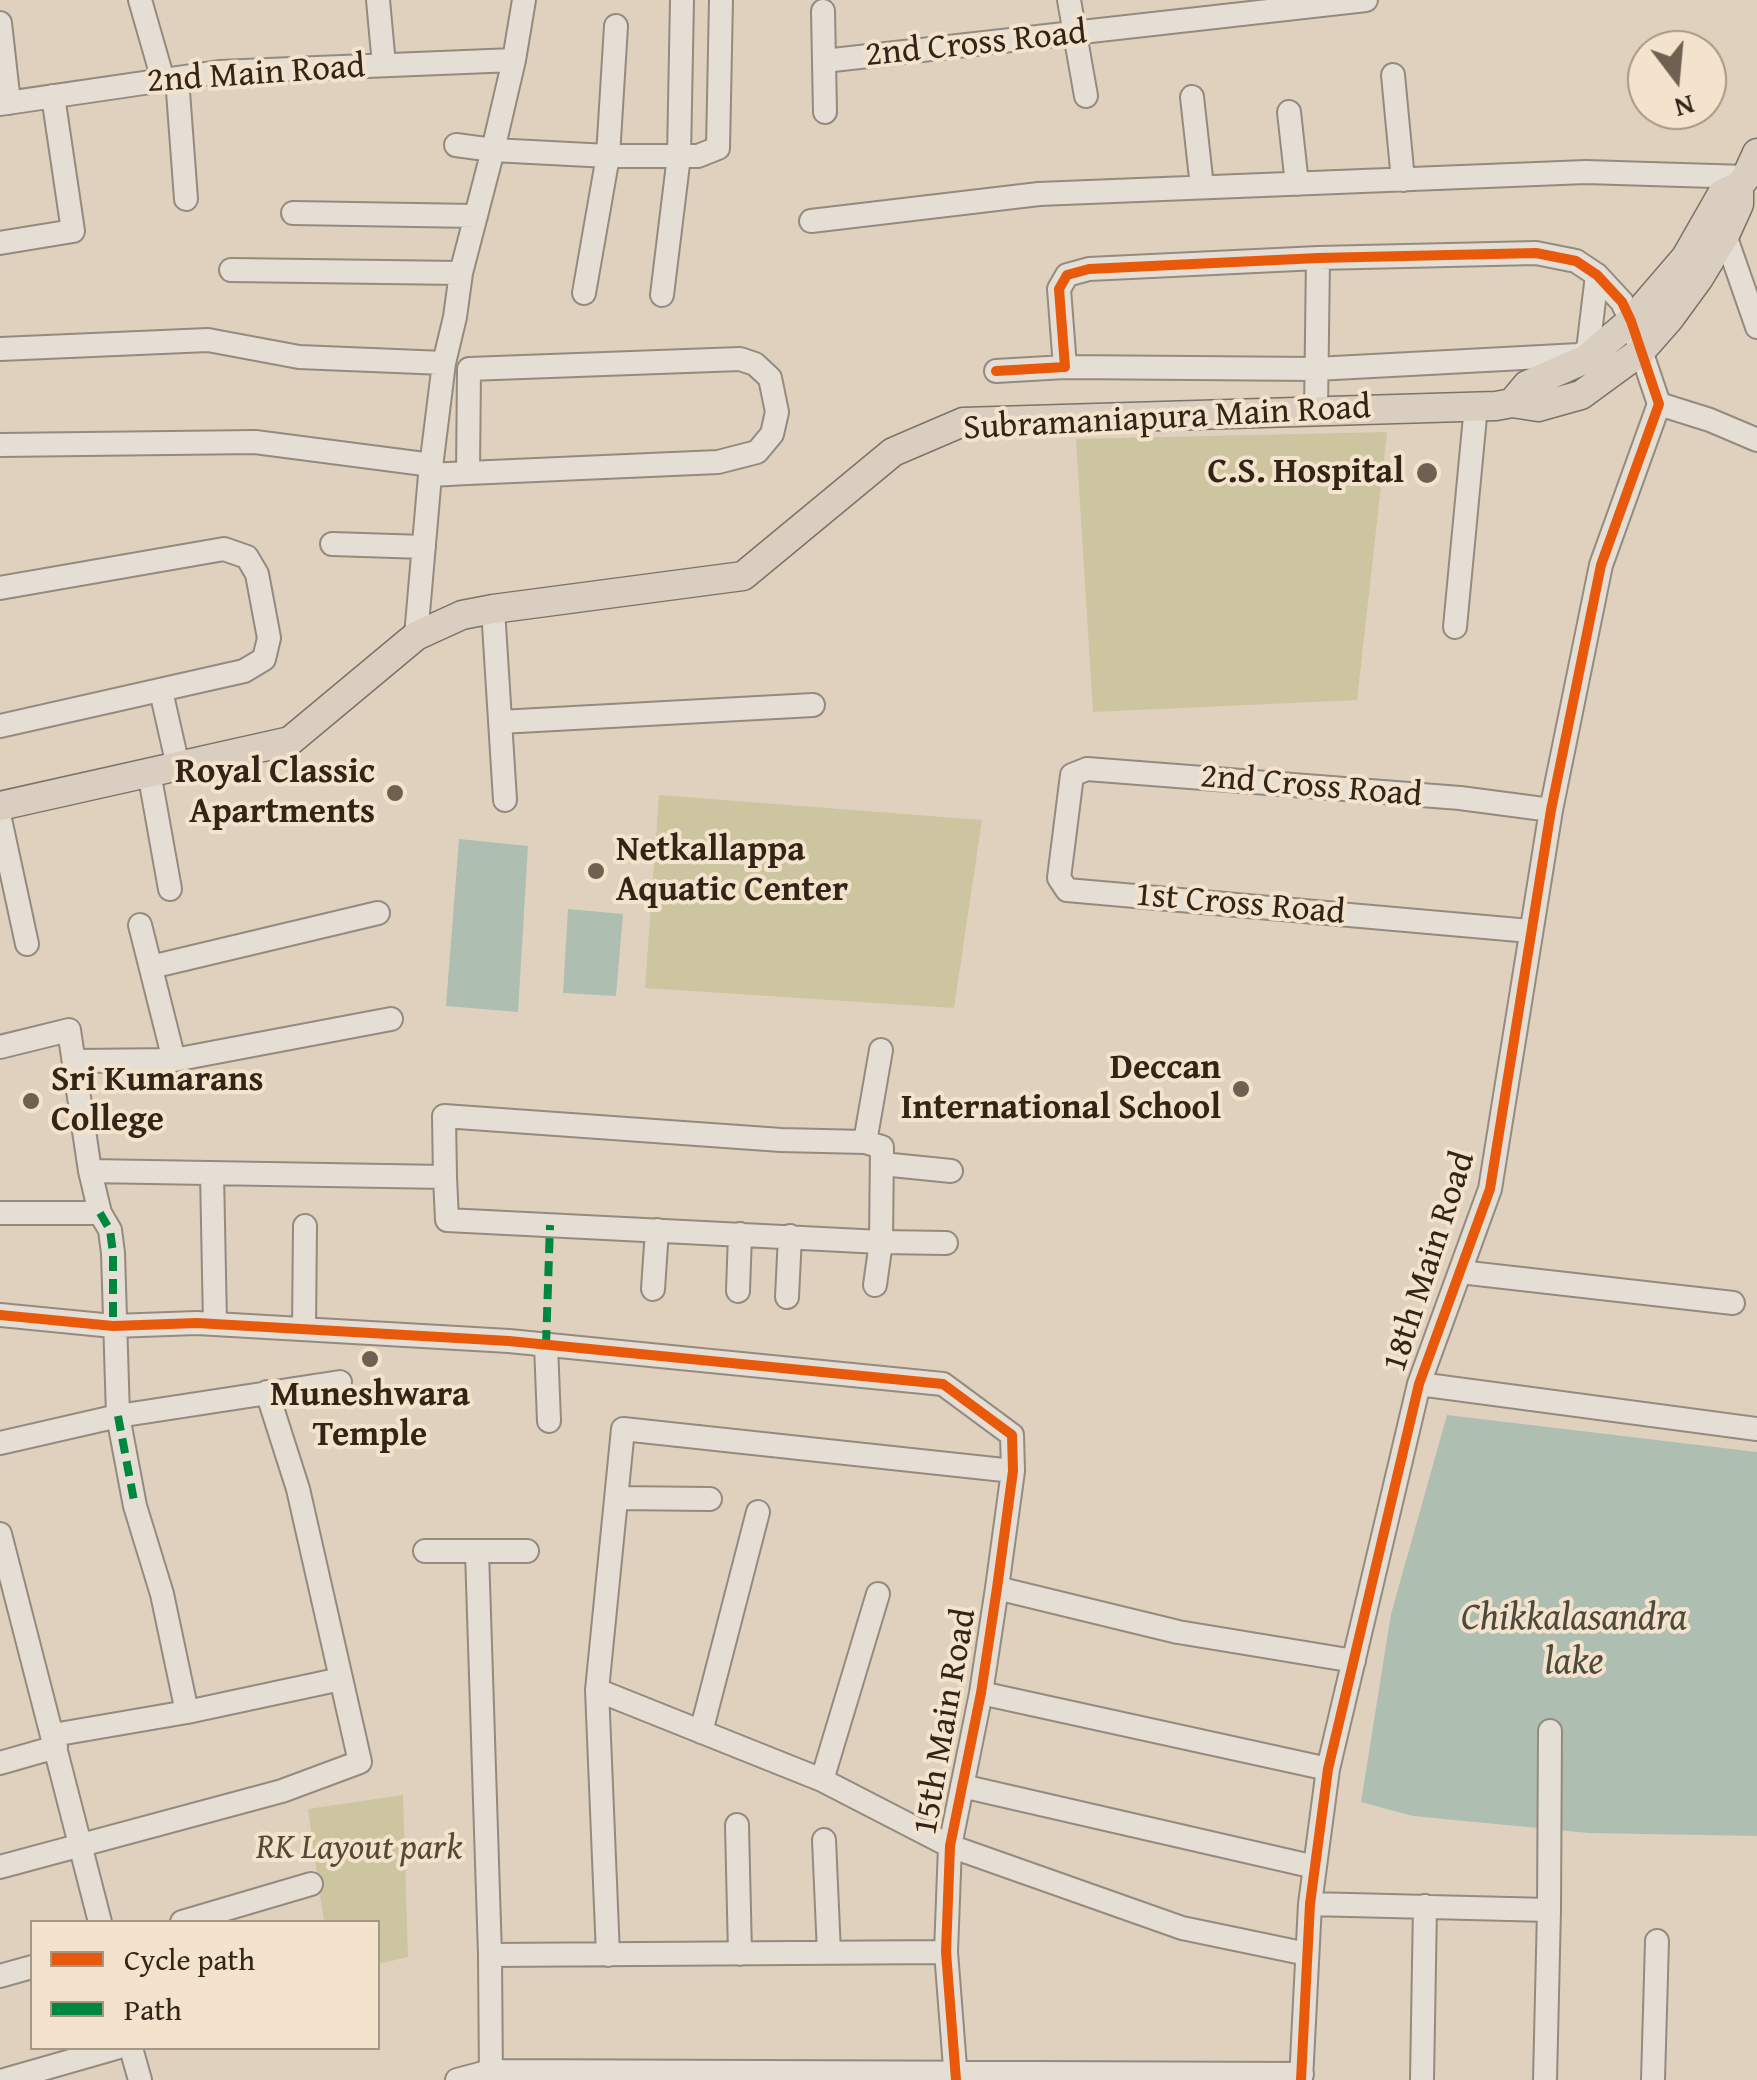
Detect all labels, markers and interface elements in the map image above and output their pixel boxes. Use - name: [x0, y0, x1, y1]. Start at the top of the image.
- street label: 2nd Cross Road: [863, 12, 1089, 78]
- north arrow: [1627, 30, 1727, 130]
- street label: 2nd Main Road: [146, 46, 366, 104]
- text: N: [1670, 85, 1700, 130]
- street label: Subramaniapura Main Road: [962, 387, 1372, 451]
- place label: C.S. Hospital: [1208, 452, 1404, 494]
- marker: C.S. Hospital: [1414, 460, 1440, 486]
- place label: Royal Classic Apartments: [175, 752, 375, 834]
- street label: 2nd Cross Road: [1198, 756, 1424, 818]
- marker: Royal Classic Apartments: [384, 782, 406, 804]
- place label: Netkallappa Aquatic Center: [616, 830, 848, 912]
- marker: Netkallappa Aquatic Center: [585, 860, 607, 882]
- street label: 1st Cross Road: [1133, 875, 1347, 935]
- place label: Deccan International School: [901, 1048, 1221, 1130]
- place label: Sri Kumarans College: [51, 1060, 264, 1142]
- marker: Deccan International School: [1230, 1078, 1252, 1100]
- marker: Sri Kumarans College: [20, 1090, 42, 1112]
- street label: 18th Main Road: [1375, 1147, 1485, 1377]
- marker: Muneshwara Temple: [359, 1348, 381, 1370]
- place label: Muneshwara Temple: [270, 1375, 470, 1457]
- water label: Chikkalasandra lake: [1461, 1596, 1687, 1686]
- street label: 15th Main Road: [905, 1606, 987, 1838]
- park label: RK Layout park: [256, 1828, 462, 1870]
- legend: [30, 1920, 380, 2050]
- text: Cycle path: [124, 1937, 255, 1981]
- text: Path: [124, 1987, 182, 2031]

